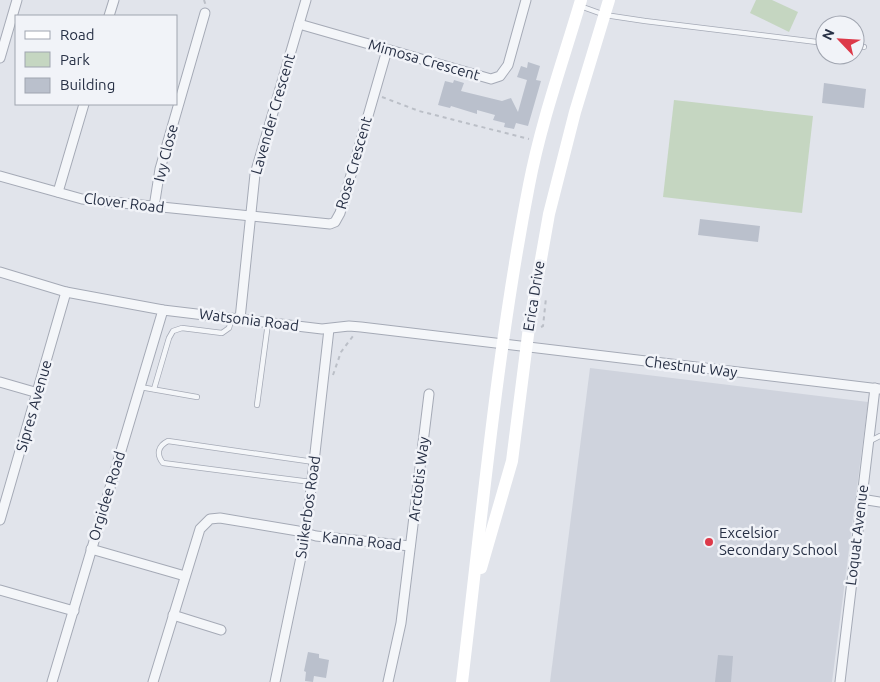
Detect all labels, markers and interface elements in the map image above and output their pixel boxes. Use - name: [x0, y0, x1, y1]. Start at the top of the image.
- legend: [15, 15, 178, 105]
- north arrow: [815, 15, 865, 65]
- text: Road: [60, 26, 95, 43]
- text: N: [819, 26, 838, 43]
- street label: Mimosa Crescent: [366, 35, 482, 84]
- text: Park: [60, 51, 90, 68]
- street label: Lavender Crescent: [247, 51, 298, 176]
- text: Building: [60, 76, 115, 93]
- street label: Rose Crescent: [332, 114, 375, 211]
- street label: Ivy Close: [150, 122, 181, 183]
- street label: Clover Road: [83, 189, 165, 216]
- street label: Erica Drive: [520, 259, 547, 332]
- street label: Watsonia Road: [198, 305, 300, 334]
- street label: Chestnut Way: [644, 352, 738, 381]
- street label: Sipres Avenue: [12, 358, 55, 454]
- street label: Arctotis Way: [405, 436, 432, 522]
- street label: Orgidee Road: [85, 449, 128, 543]
- street label: Suikerbos Road: [292, 455, 323, 559]
- street label: Loquat Avenue: [842, 484, 871, 586]
- place label: Excelsior Secondary School: [719, 524, 838, 558]
- street label: Kanna Road: [322, 528, 403, 553]
- marker: Excelsior Secondary School: [703, 536, 715, 548]

